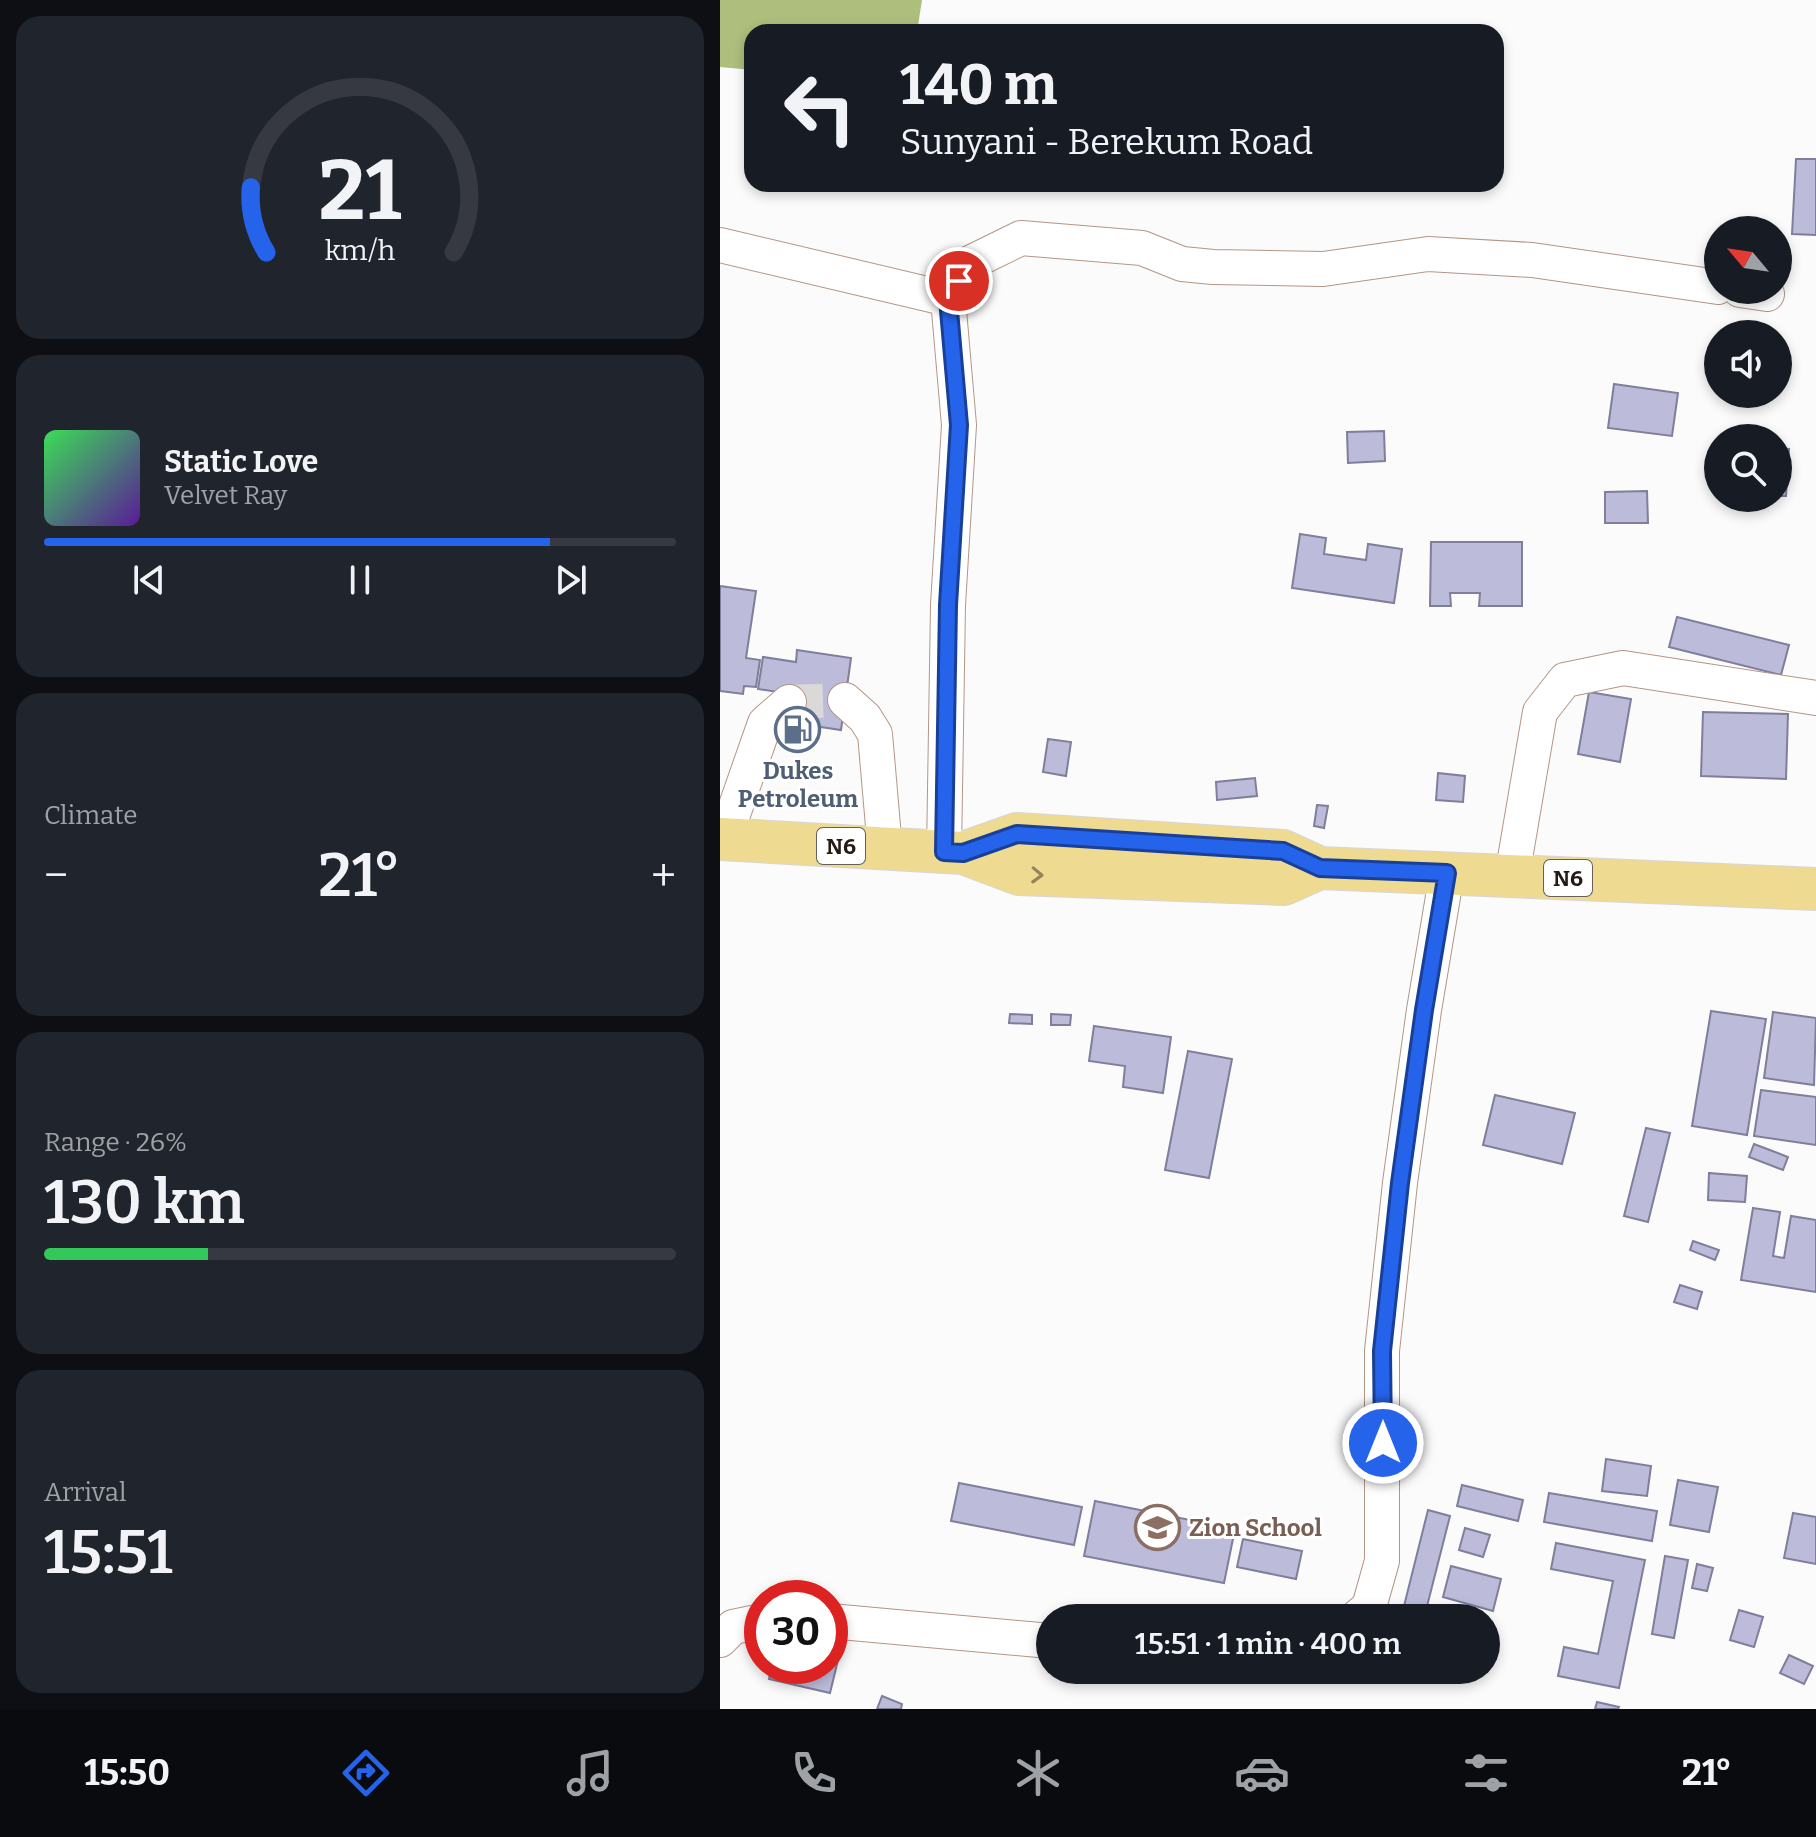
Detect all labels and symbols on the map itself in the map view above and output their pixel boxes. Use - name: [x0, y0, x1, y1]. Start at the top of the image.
- north arrow: [1704, 216, 1792, 304]
- pin: [925, 247, 993, 315]
- fuel station icon: Dukes Petroleum: [774, 705, 822, 753]
- place label: Dukes Petroleum: [738, 757, 858, 813]
- road number: N6: [817, 828, 865, 864]
- road number: N6: [1544, 860, 1592, 896]
- one-way arrow: [1031, 866, 1044, 883]
- position arrow: [1341, 1401, 1425, 1485]
- school or university icon: Zion School: [1134, 1504, 1182, 1552]
- place label: Zion School: [1189, 1514, 1322, 1542]
- speed limit sign: 30: [744, 1580, 848, 1684]

